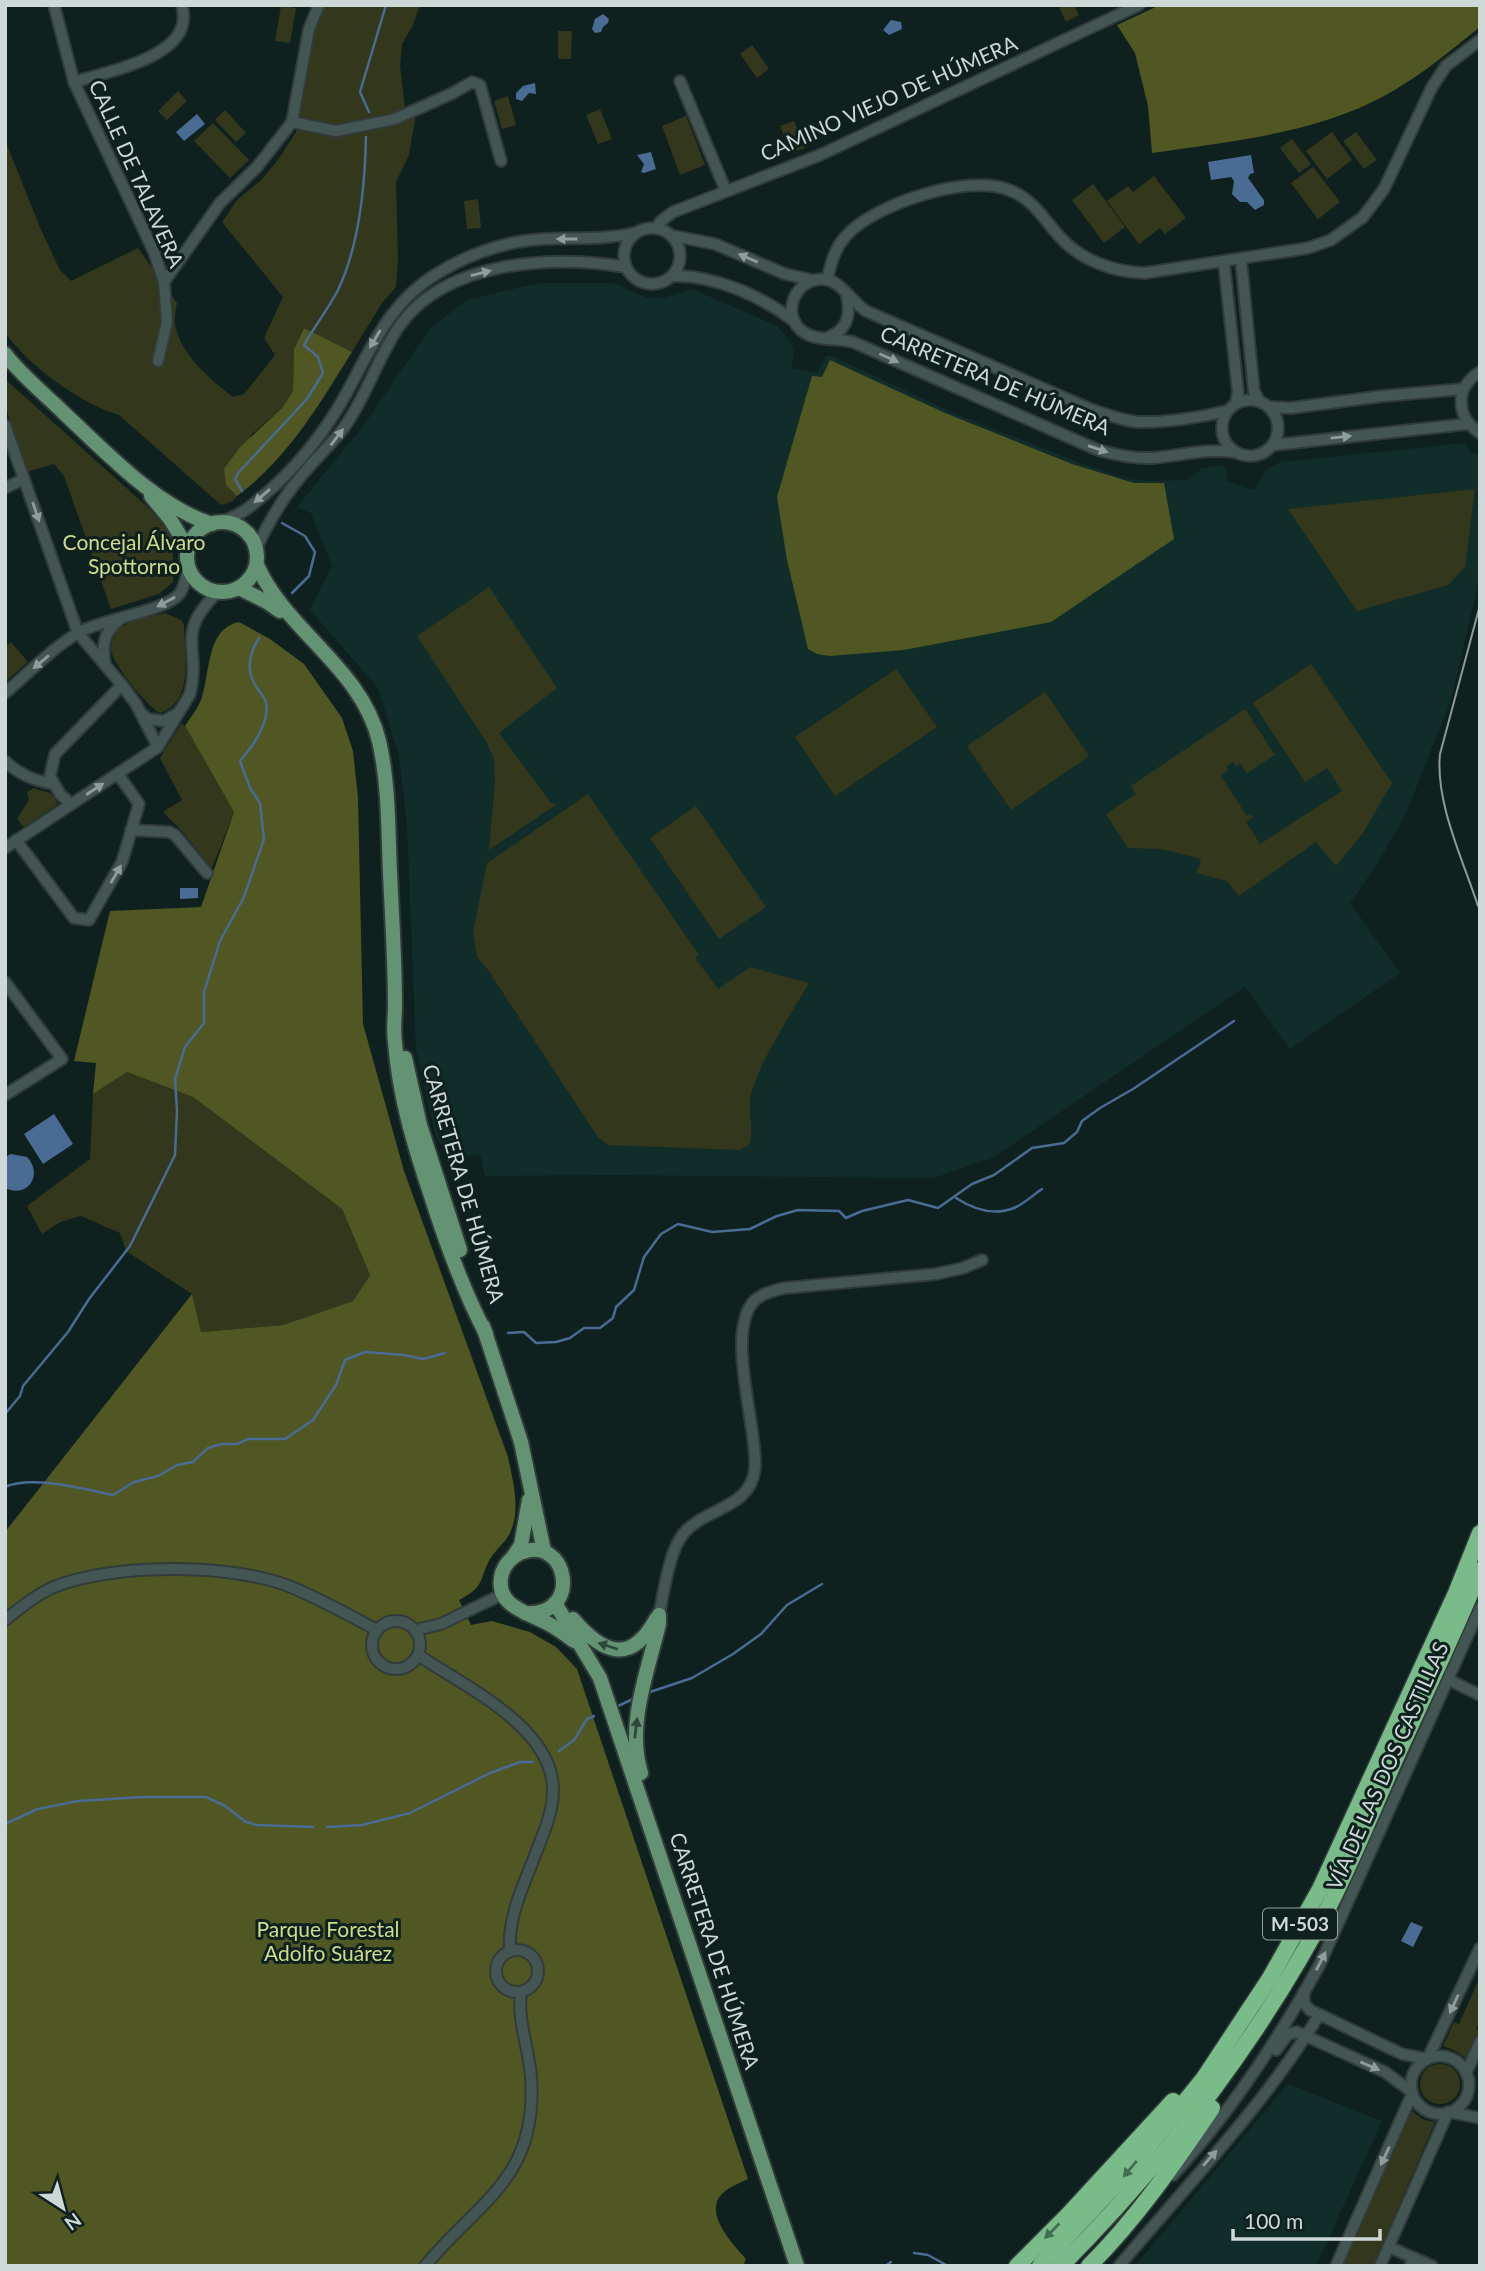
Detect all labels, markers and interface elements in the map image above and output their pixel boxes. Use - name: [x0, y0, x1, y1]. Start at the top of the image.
- street label: CAMINO VIEJO DE HÚMERA: [756, 29, 1021, 166]
- street label: CALLE DE TALAVERA: [85, 76, 190, 272]
- one-way arrow: [555, 233, 577, 245]
- one-way arrow: [738, 252, 759, 263]
- one-way arrow: [470, 267, 492, 278]
- street label: CARRETERA DE HÚMERA: [877, 320, 1115, 440]
- one-way arrow: [368, 329, 381, 348]
- one-way arrow: [879, 353, 900, 364]
- one-way arrow: [330, 428, 344, 446]
- one-way arrow: [1330, 432, 1352, 443]
- one-way arrow: [1087, 444, 1108, 455]
- one-way arrow: [253, 488, 271, 504]
- one-way arrow: [31, 502, 42, 523]
- park label: Concejal Álvaro Spottorno: [63, 529, 205, 578]
- one-way arrow: [156, 596, 176, 607]
- one-way arrow: [33, 654, 50, 669]
- one-way arrow: [86, 782, 104, 796]
- one-way arrow: [110, 864, 122, 884]
- street label: CARRETERA DE HÚMERA: [418, 1061, 511, 1307]
- street label: VÍA DE LAS DOS CASTILLAS: [1321, 1637, 1453, 1893]
- one-way arrow: [597, 1641, 618, 1651]
- one-way arrow: [631, 1717, 642, 1739]
- street label: CARRETERA DE HÚMERA: [665, 1829, 766, 2073]
- road number: M-503: [1263, 1908, 1337, 1940]
- park label: Parque Forestal Adolfo Suárez: [256, 1916, 400, 1965]
- one-way arrow: [1316, 1951, 1327, 1971]
- one-way arrow: [1448, 1993, 1459, 2014]
- one-way arrow: [1360, 2061, 1381, 2072]
- one-way arrow: [1379, 2146, 1391, 2166]
- one-way arrow: [1202, 2149, 1217, 2166]
- one-way arrow: [1123, 2161, 1138, 2178]
- north arrow: [28, 2173, 98, 2243]
- scale bar: [1233, 2198, 1380, 2242]
- text: 100 m: [1244, 2208, 1303, 2233]
- text: N: [61, 2209, 86, 2236]
- one-way arrow: [1044, 2223, 1060, 2239]

